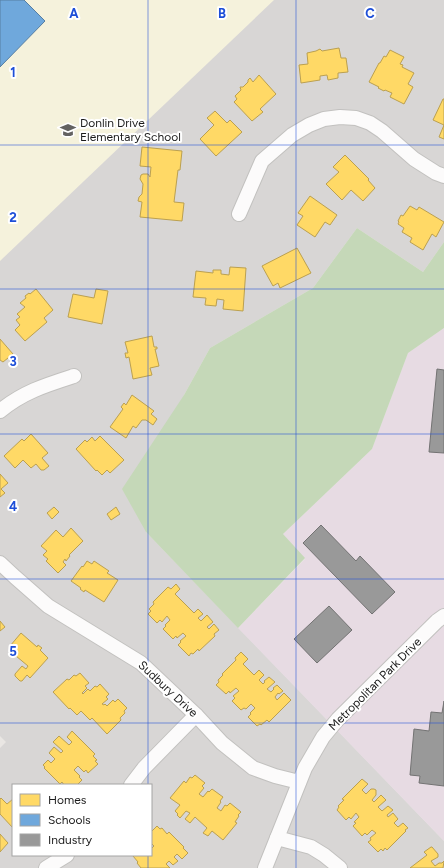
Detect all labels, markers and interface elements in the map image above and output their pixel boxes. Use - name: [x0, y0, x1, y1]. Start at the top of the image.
- text: A: [69, 6, 79, 21]
- text: B: [218, 6, 226, 21]
- text: C: [365, 6, 375, 21]
- text: 1: [10, 65, 16, 80]
- place label: Donlin Drive Elementary School: [80, 116, 181, 144]
- school or university icon: Donlin Drive Elementary School: [59, 121, 77, 139]
- text: 2: [9, 210, 17, 225]
- text: 3: [9, 354, 17, 369]
- text: 4: [9, 499, 17, 514]
- street label: Metropolitan Park Drive: [326, 634, 425, 733]
- text: 5: [9, 644, 17, 659]
- street label: Sudbury Drive: [135, 658, 201, 720]
- legend: [12, 784, 152, 856]
- text: Homes: [48, 793, 87, 807]
- text: Schools: [48, 813, 91, 827]
- text: Industry: [48, 833, 93, 847]

